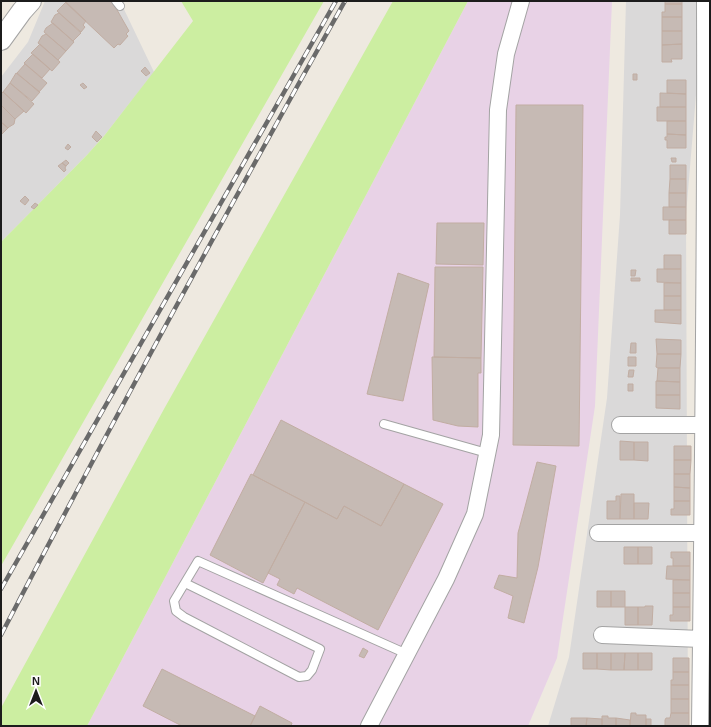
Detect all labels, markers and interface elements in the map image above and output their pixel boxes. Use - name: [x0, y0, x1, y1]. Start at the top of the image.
- north arrow: [16, 671, 56, 711]
- text: N: [32, 675, 40, 687]

